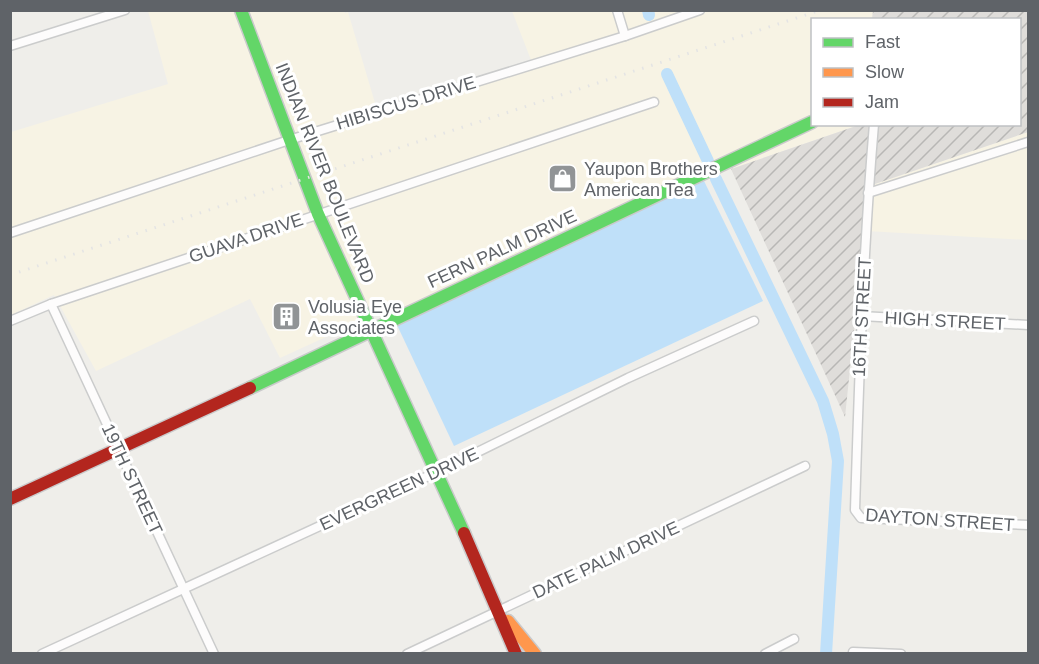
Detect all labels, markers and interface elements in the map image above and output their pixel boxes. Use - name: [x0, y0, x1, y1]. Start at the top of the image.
- legend: [811, 18, 1021, 126]
- text: Fast: [865, 32, 900, 52]
- street label: INDIAN RIVER BOULEVARD: [272, 60, 378, 286]
- text: Slow: [865, 62, 905, 82]
- street label: HIBISCUS DRIVE: [334, 72, 478, 134]
- text: Jam: [865, 92, 899, 112]
- place label: Yaupon Brothers American Tea: [584, 159, 718, 200]
- shop icon: Yaupon Brothers American Tea: [547, 163, 579, 195]
- street label: FERN PALM DRIVE: [424, 206, 580, 292]
- street label: GUAVA DRIVE: [186, 209, 306, 267]
- street label: 16TH STREET: [849, 257, 875, 377]
- place label: Volusia Eye Associates: [308, 297, 402, 338]
- building icon: Volusia Eye Associates: [271, 301, 303, 333]
- street label: HIGH STREET: [884, 308, 1006, 334]
- street label: 19TH STREET: [98, 420, 166, 538]
- street label: EVERGREEN DRIVE: [316, 443, 482, 535]
- street label: DAYTON STREET: [865, 505, 1015, 535]
- street label: DATE PALM DRIVE: [530, 517, 682, 603]

